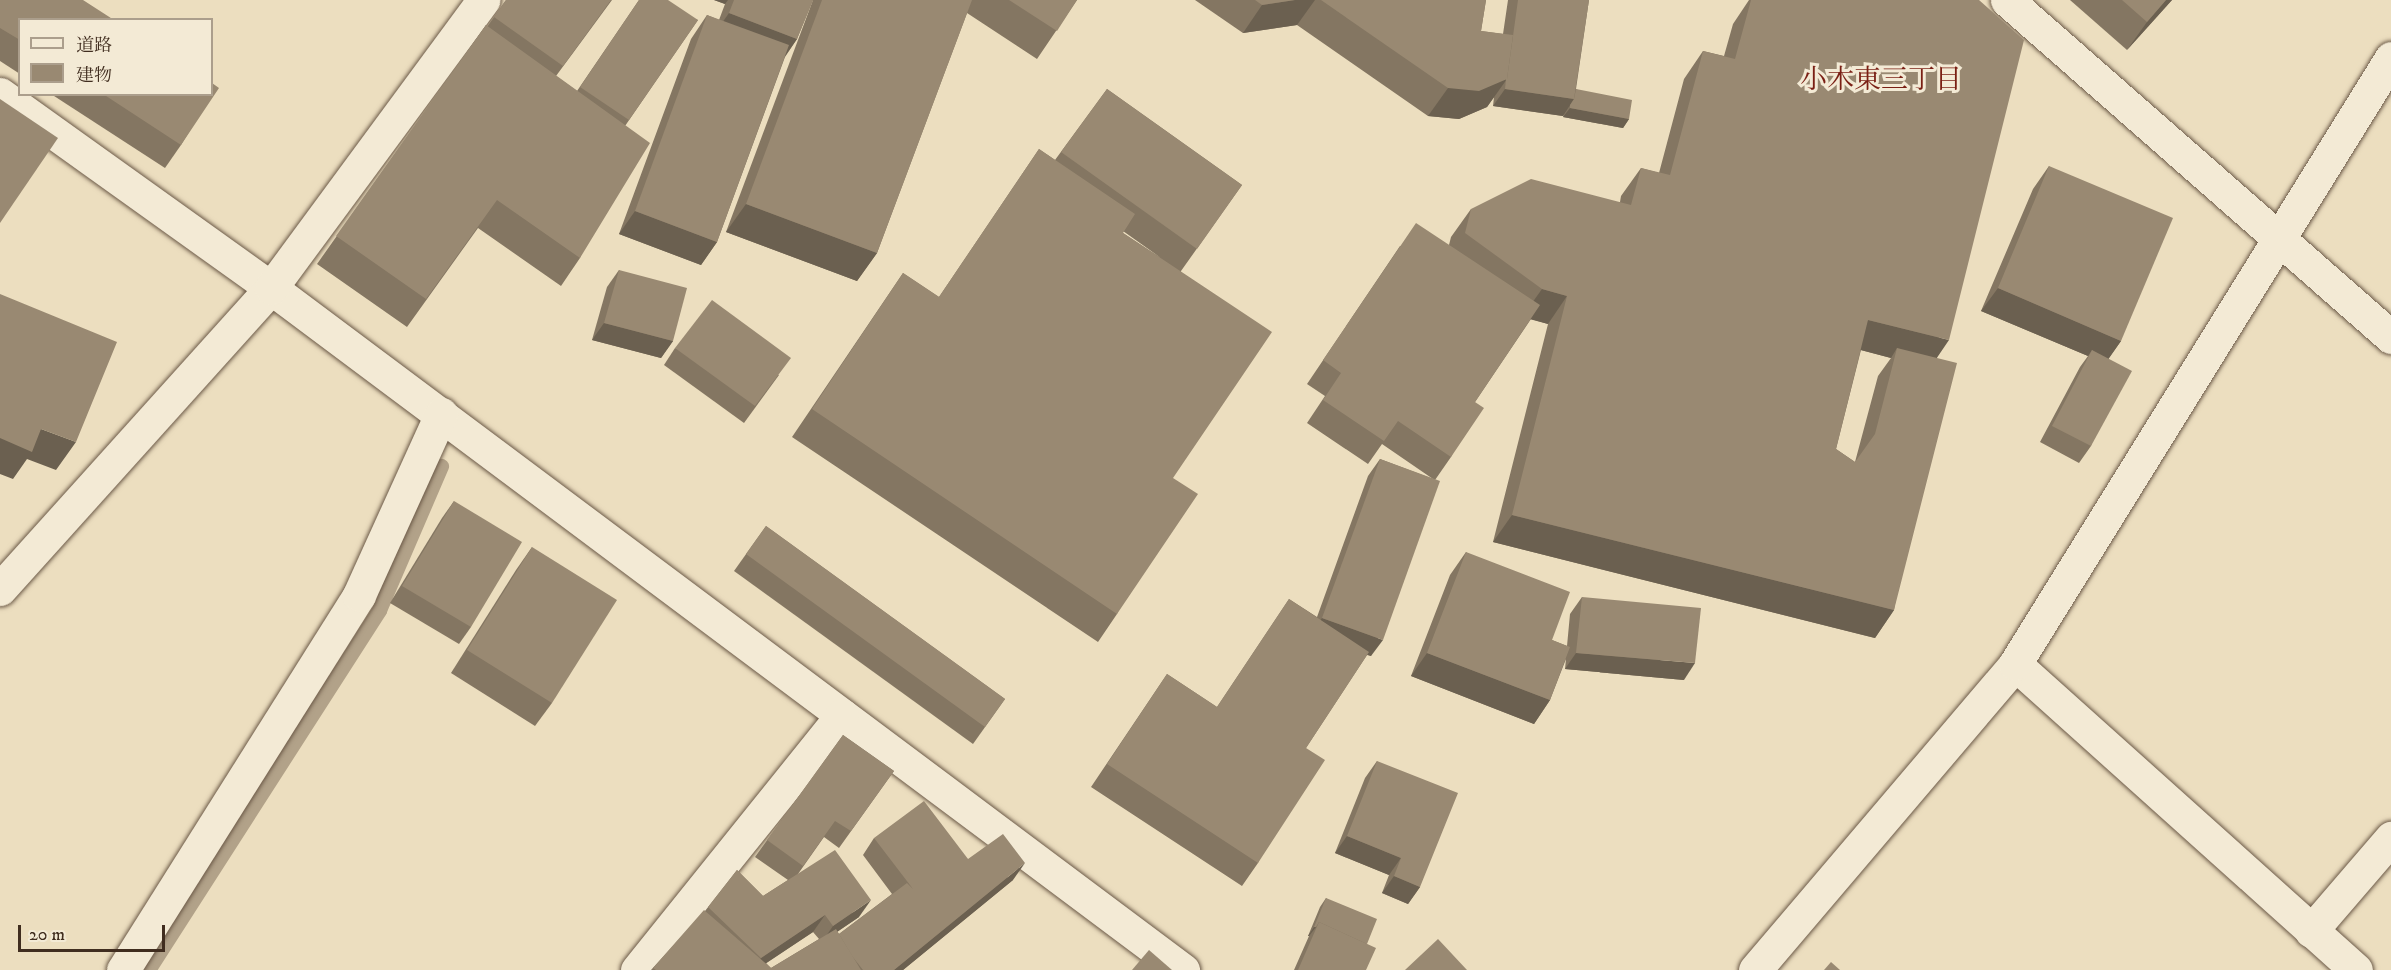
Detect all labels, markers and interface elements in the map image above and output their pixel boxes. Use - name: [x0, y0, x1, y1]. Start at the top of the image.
- legend: [18, 18, 213, 96]
- text: 道路: [76, 35, 112, 57]
- text: 建物: [76, 65, 112, 87]
- district label: 小木東三丁目: [1800, 65, 1962, 97]
- scale bar: [21, 913, 168, 951]
- text: 20 m: [29, 924, 65, 946]

